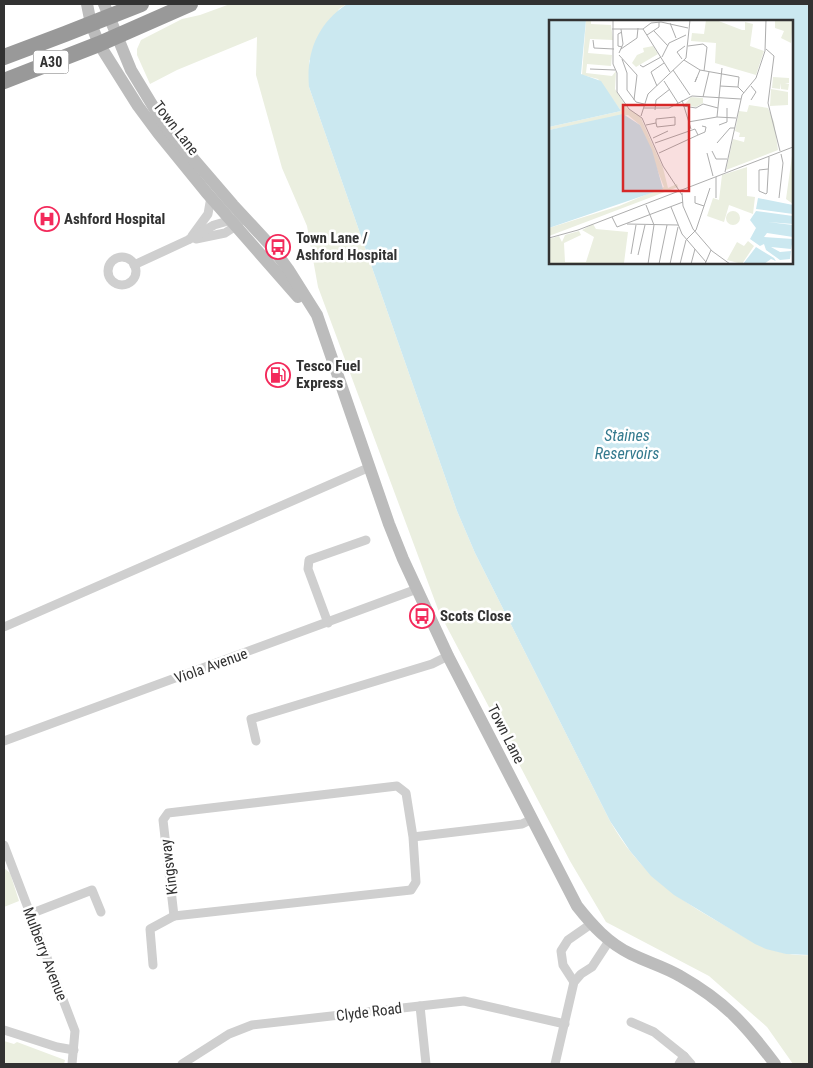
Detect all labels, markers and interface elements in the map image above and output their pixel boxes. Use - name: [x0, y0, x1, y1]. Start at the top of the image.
- inset map: [549, 20, 793, 264]
- road number: A30: [34, 51, 68, 74]
- street label: Town Lane: [149, 97, 203, 159]
- hospital icon: Ashford Hospital: [34, 206, 60, 232]
- place label: Ashford Hospital: [64, 210, 165, 228]
- place label: Town Lane / Ashford Hospital: [296, 229, 397, 264]
- bus stop icon: Town Lane / Ashford Hospital: [265, 234, 291, 260]
- place label: Tesco Fuel Express: [296, 357, 361, 392]
- fuel station icon: Tesco Fuel Express: [265, 362, 291, 388]
- water label: Staines Reservoirs: [595, 426, 659, 463]
- bus stop icon: Scots Close: [409, 603, 435, 629]
- place label: Scots Close: [440, 607, 511, 625]
- street label: Viola Avenue: [172, 644, 250, 688]
- street label: Town Lane: [484, 702, 528, 766]
- street label: Kingsway: [157, 838, 181, 896]
- street label: Mulberry Avenue: [19, 905, 71, 1003]
- street label: Clyde Road: [335, 999, 403, 1025]

